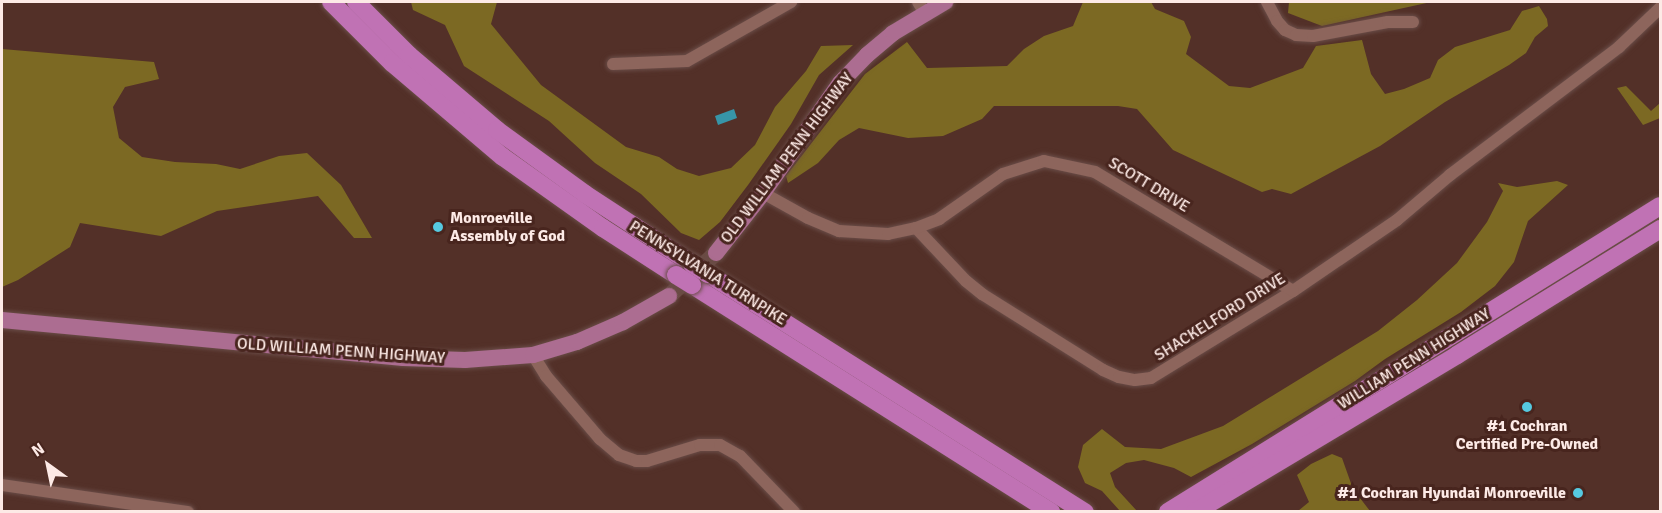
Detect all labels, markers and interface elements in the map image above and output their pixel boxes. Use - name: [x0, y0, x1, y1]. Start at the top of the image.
- street label: OLD WILLIAM PENN HIGHWAY: [717, 69, 857, 247]
- street label: SCOTT DRIVE: [1105, 153, 1193, 217]
- place label: Monroeville Assembly of God: [450, 208, 565, 246]
- street label: PENNSYLVANIA TURNPIKE: [626, 217, 790, 329]
- marker: Monroeville Assembly of God: [431, 220, 445, 234]
- street label: SHACKELFORD DRIVE: [1151, 269, 1289, 365]
- street label: WILLIAM PENN HIGHWAY: [1334, 304, 1494, 414]
- street label: OLD WILLIAM PENN HIGHWAY: [236, 334, 446, 368]
- marker: #1 Cochran Certified Pre-Owned: [1520, 400, 1534, 414]
- place label: #1 Cochran Certified Pre-Owned: [1456, 416, 1598, 454]
- north arrow: [18, 435, 78, 495]
- text: N: [28, 438, 48, 461]
- place label: #1 Cochran Hyundai Monroeville: [1337, 483, 1566, 503]
- marker: #1 Cochran Hyundai Monroeville: [1571, 486, 1585, 500]

